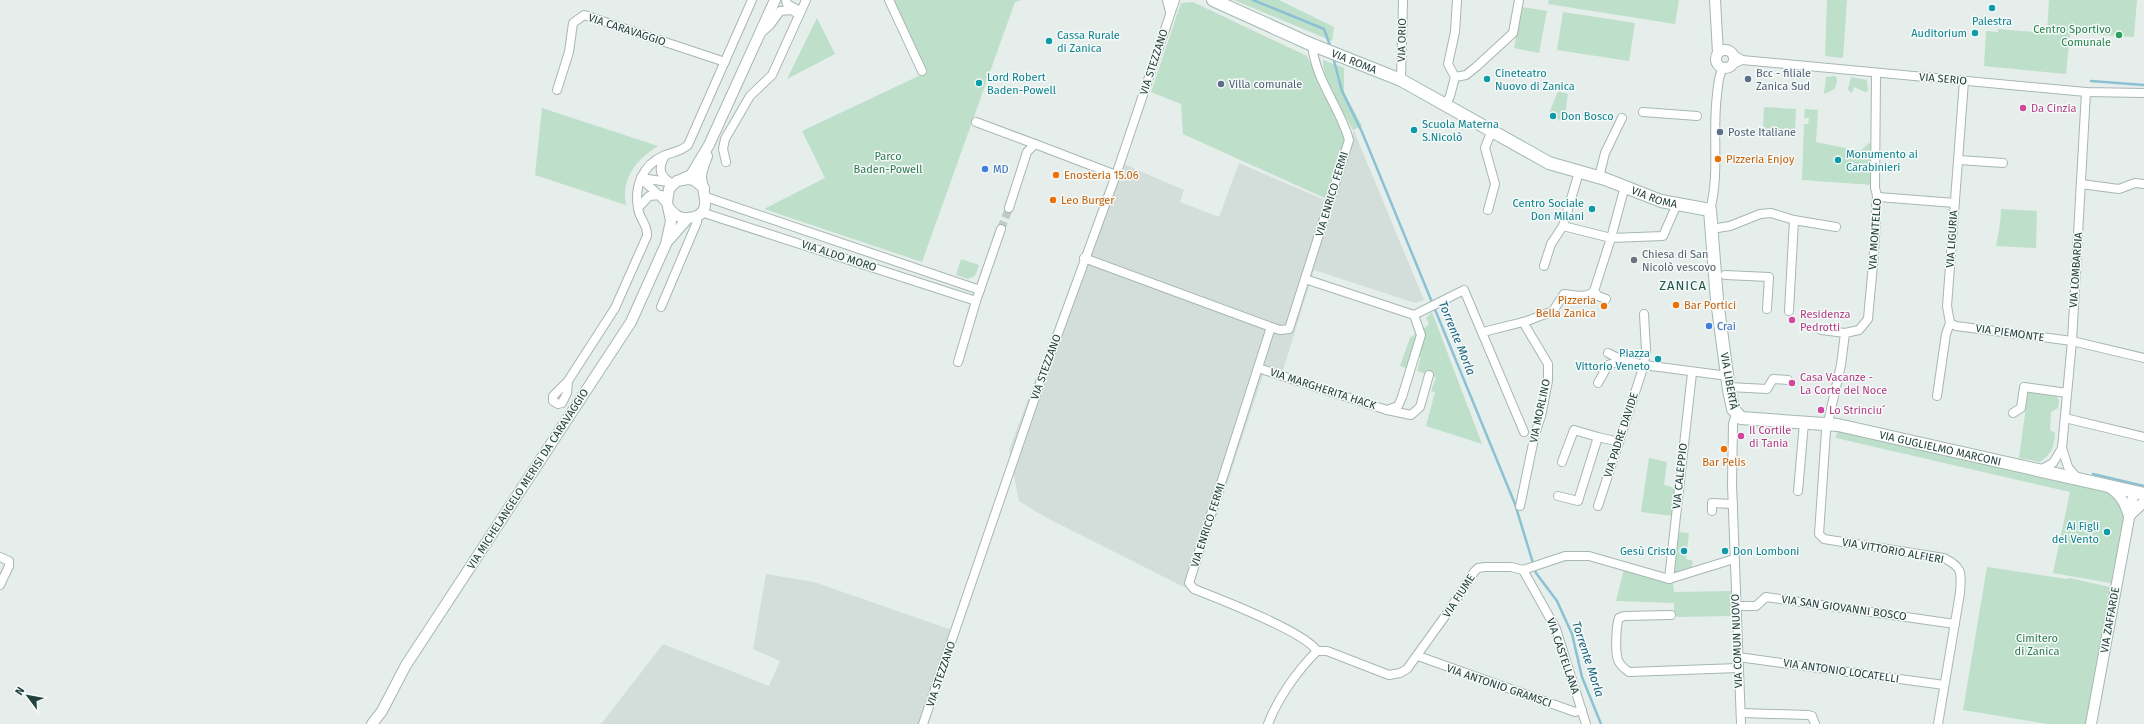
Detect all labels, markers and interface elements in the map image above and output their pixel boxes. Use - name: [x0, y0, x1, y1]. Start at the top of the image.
- marker: Palestra: [1987, 3, 1997, 13]
- street label: VIA CARAVAGGIO: [587, 11, 667, 49]
- place label: Palestra: [1972, 15, 2012, 28]
- street label: VIA ORIO: [1395, 18, 1409, 62]
- place label: Centro Sportivo Comunale: [2033, 23, 2111, 49]
- street label: VIA STEZZANO: [1137, 27, 1171, 97]
- place label: Auditorium: [1911, 27, 1967, 40]
- marker: Auditorium: [1970, 28, 1980, 38]
- place label: Cassa Rurale di Zanica: [1057, 29, 1120, 55]
- marker: Centro Sportivo Comunale: [2114, 30, 2124, 40]
- marker: Cassa Rurale di Zanica: [1044, 36, 1054, 46]
- street label: VIA ROMA: [1330, 47, 1379, 76]
- place label: Cineteatro Nuovo di Zanica: [1495, 67, 1575, 93]
- place label: Bcc - filiale Zanica Sud: [1756, 67, 1811, 93]
- street label: VIA SERIO: [1919, 70, 1967, 88]
- place label: Lord Robert Baden-Powell: [987, 71, 1056, 97]
- marker: Cineteatro Nuovo di Zanica: [1482, 74, 1492, 84]
- marker: Bcc - filiale Zanica Sud: [1743, 74, 1753, 84]
- marker: Lord Robert Baden-Powell: [974, 78, 984, 88]
- place label: Villa comunale: [1229, 78, 1302, 91]
- marker: Villa comunale: [1216, 79, 1226, 89]
- place label: Da Cinzia: [2031, 102, 2076, 115]
- marker: Da Cinzia: [2018, 103, 2028, 113]
- place label: Don Bosco: [1561, 110, 1614, 123]
- marker: Don Bosco: [1548, 111, 1558, 121]
- place label: Scuola Materna S.Nicolò: [1422, 118, 1499, 144]
- marker: Scuola Materna S.Nicolò: [1409, 125, 1419, 135]
- place label: Poste Italiane: [1728, 126, 1796, 139]
- marker: Poste Italiane: [1715, 127, 1725, 137]
- place label: Monumento ai Carabinieri: [1846, 148, 1918, 174]
- park label: Parco Baden-Powell: [854, 150, 922, 176]
- street label: VIA ENRICO FERMI: [1313, 150, 1351, 238]
- place label: Pizzeria Enjoy: [1726, 153, 1795, 166]
- marker: Pizzeria Enjoy: [1713, 154, 1723, 164]
- marker: Monumento ai Carabinieri: [1833, 155, 1843, 165]
- place label: MD: [993, 163, 1009, 176]
- marker: MD: [980, 164, 990, 174]
- place label: Enosteria 15.06: [1064, 169, 1139, 182]
- marker: Enosteria 15.06: [1051, 170, 1061, 180]
- street label: VIA ROMA: [1630, 184, 1679, 210]
- place label: Leo Burger: [1061, 194, 1115, 207]
- marker: Leo Burger: [1048, 195, 1058, 205]
- place label: Centro Sociale Don Milani: [1513, 197, 1584, 223]
- street label: VIA MONTELLO: [1866, 198, 1884, 270]
- marker: Centro Sociale Don Milani: [1587, 204, 1597, 214]
- street label: VIA LIGURIA: [1944, 209, 1961, 268]
- street label: VIA LOMBARDIA: [2067, 231, 2085, 308]
- street label: VIA ALDO MORO: [800, 238, 878, 274]
- place label: Chiesa di San Nicolò vescovo: [1642, 248, 1716, 274]
- marker: Chiesa di San Nicolò vescovo: [1629, 255, 1639, 265]
- district label: ZANICA: [1659, 278, 1707, 293]
- place label: Pizzeria Bella Zanica: [1536, 294, 1596, 320]
- water label: Torrente Morla: [1436, 299, 1478, 377]
- place label: Bar Portici: [1684, 299, 1736, 312]
- marker: Bar Portici: [1671, 300, 1681, 310]
- marker: Pizzeria Bella Zanica: [1599, 301, 1609, 311]
- place label: Residenza Pedrotti: [1800, 308, 1850, 334]
- marker: Residenza Pedrotti: [1787, 315, 1797, 325]
- place label: Crai: [1717, 320, 1736, 333]
- marker: Crai: [1704, 321, 1714, 331]
- street label: VIA PIEMONTE: [1975, 322, 2045, 344]
- street label: VIA STEZZANO: [1028, 333, 1064, 401]
- place label: Piazza Vittorio Veneto: [1575, 347, 1650, 373]
- street label: VIA LIBERTÀ: [1718, 351, 1742, 411]
- marker: Piazza Vittorio Veneto: [1653, 354, 1663, 364]
- street label: VIA MARGHERITA HACK: [1268, 366, 1378, 412]
- place label: Casa Vacanze - La Corte del Noce: [1800, 371, 1887, 397]
- street label: VIA MORLINO: [1527, 378, 1553, 444]
- marker: Casa Vacanze - La Corte del Noce: [1787, 378, 1797, 388]
- street label: VIA MICHELANGELO MERISI DA CARAVAGGIO: [465, 386, 591, 572]
- street label: VIA PADRE DAVIDE: [1601, 391, 1641, 479]
- place label: Lo Strinciu´: [1829, 404, 1885, 417]
- marker: Lo Strinciu´: [1816, 405, 1826, 415]
- place label: Il Cortile di Tania: [1749, 424, 1791, 450]
- street label: VIA GUGLIELMO MARCONI: [1878, 428, 2003, 468]
- marker: Il Cortile di Tania: [1736, 431, 1746, 441]
- street label: VIA CALEPPIO: [1670, 442, 1690, 510]
- marker: Bar Pelis: [1719, 444, 1729, 454]
- place label: Bar Pelis: [1702, 456, 1746, 469]
- street label: VIA ENRICO FERMI: [1188, 481, 1228, 569]
- place label: Ai Figli del Vento: [2052, 520, 2099, 546]
- marker: Ai Figli del Vento: [2102, 527, 2112, 537]
- street label: VIA VITTORIO ALFIERI: [1841, 536, 1945, 566]
- place label: Gesù Cristo: [1620, 545, 1676, 558]
- place label: Don Lomboni: [1733, 545, 1799, 558]
- marker: Gesù Cristo: [1679, 546, 1689, 556]
- marker: Don Lomboni: [1720, 546, 1730, 556]
- street label: VIA FIUME: [1440, 572, 1478, 620]
- street label: VIA ZAFFARDE: [2098, 586, 2122, 654]
- street label: VIA SAN GIOVANNI BOSCO: [1781, 593, 1907, 623]
- street label: VIA COMUN NUOVO: [1729, 594, 1745, 688]
- street label: VIA CASTELLANA: [1544, 616, 1582, 696]
- water label: Torrente Morla: [1569, 619, 1607, 699]
- park label: Cimitero di Zanica: [2015, 632, 2059, 658]
- street label: VIA STEZZANO: [924, 639, 958, 709]
- street label: VIA ANTONIO LOCATELLI: [1782, 656, 1900, 686]
- street label: VIA ANTONIO GRAMSCI: [1445, 662, 1553, 710]
- north arrow: [8, 676, 48, 716]
- text: N: [12, 684, 27, 698]

